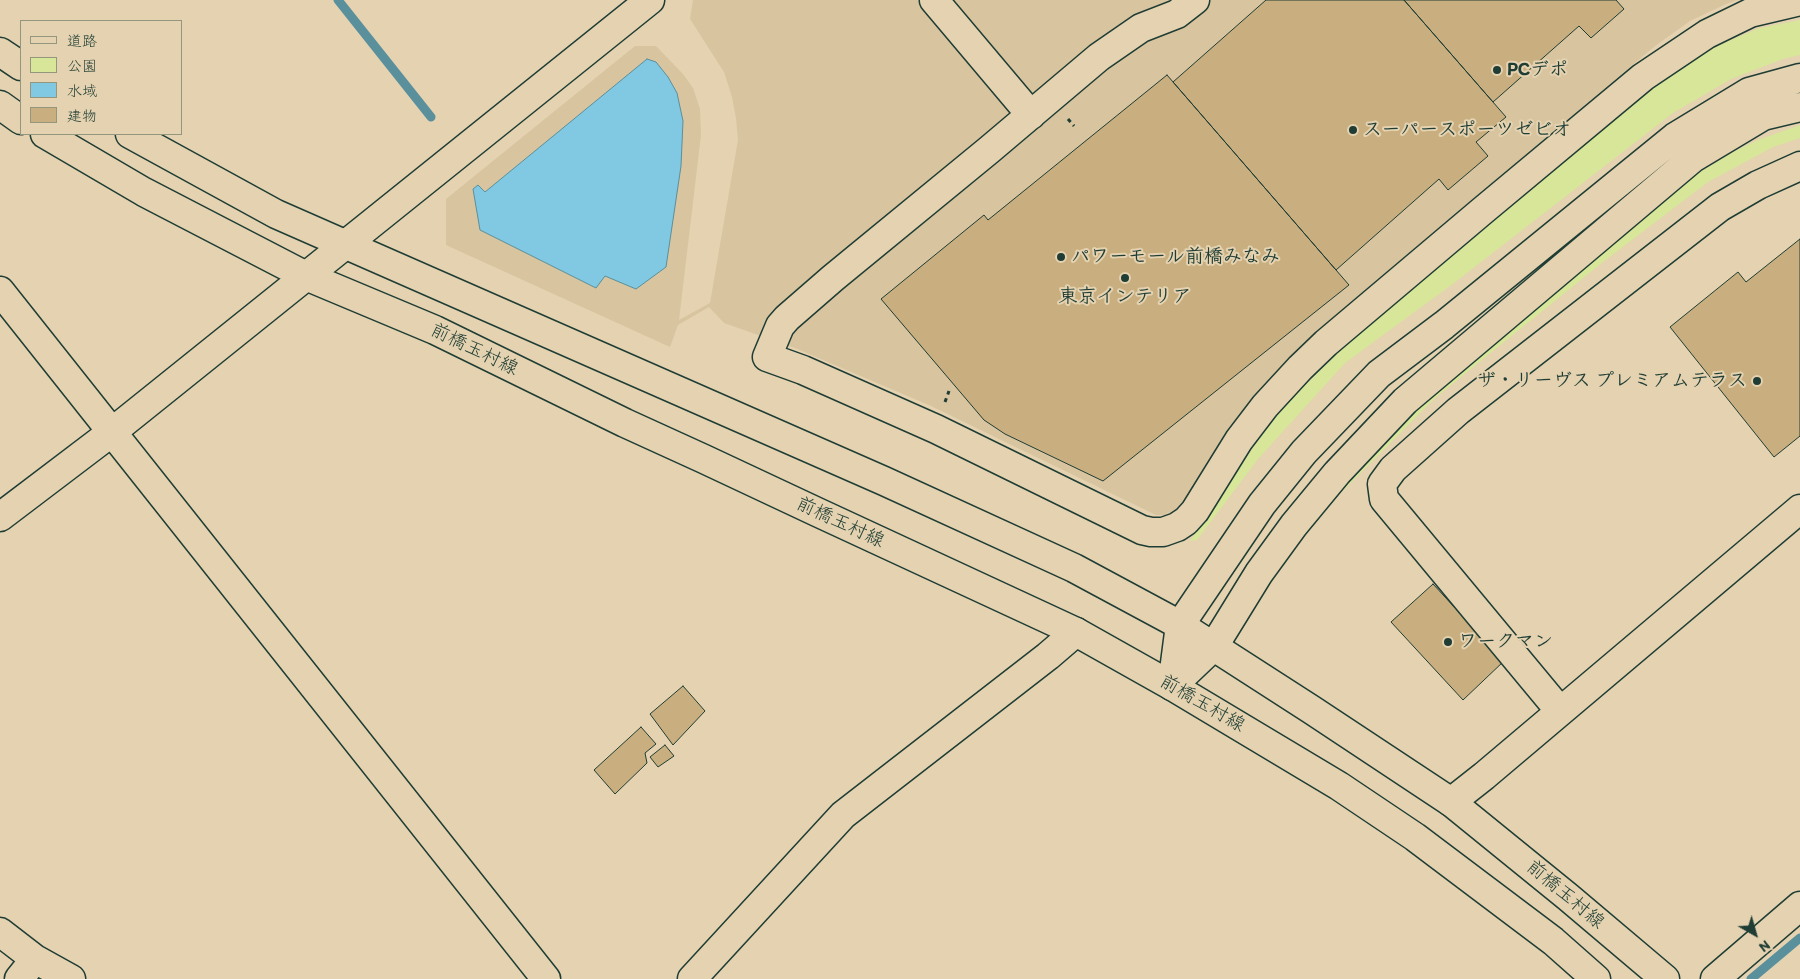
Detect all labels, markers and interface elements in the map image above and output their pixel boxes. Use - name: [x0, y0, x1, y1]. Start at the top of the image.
- legend: [20, 20, 182, 135]
- text: 道路: [67, 32, 97, 50]
- text: 公園: [67, 57, 97, 75]
- place label: PCデポ: [1507, 59, 1568, 81]
- marker: PCデポ: [1491, 64, 1503, 76]
- text: 水域: [67, 82, 97, 100]
- text: 建物: [67, 107, 97, 125]
- place label: スーパースポーツゼビオ: [1363, 119, 1571, 141]
- marker: スーパースポーツゼビオ: [1347, 124, 1359, 136]
- place label: パワーモール前橋みなみ: [1071, 246, 1280, 268]
- marker: パワーモール前橋みなみ: [1055, 251, 1067, 263]
- marker: 東京インテリア: [1119, 272, 1131, 284]
- place label: 東京インテリア: [1059, 286, 1191, 308]
- street label: 前橋玉村線: [426, 319, 522, 381]
- place label: ザ・リーヴス プレミアムテラス: [1477, 370, 1747, 392]
- marker: ザ・リーヴス プレミアムテラス: [1751, 375, 1763, 387]
- street label: 前橋玉村線: [792, 493, 888, 553]
- place label: ワークマン: [1458, 631, 1553, 653]
- marker: ワークマン: [1442, 636, 1454, 648]
- street label: 前橋玉村線: [1155, 670, 1249, 738]
- street label: 前橋玉村線: [1521, 856, 1609, 934]
- north arrow: [1730, 909, 1780, 959]
- text: N: [1756, 937, 1774, 956]

